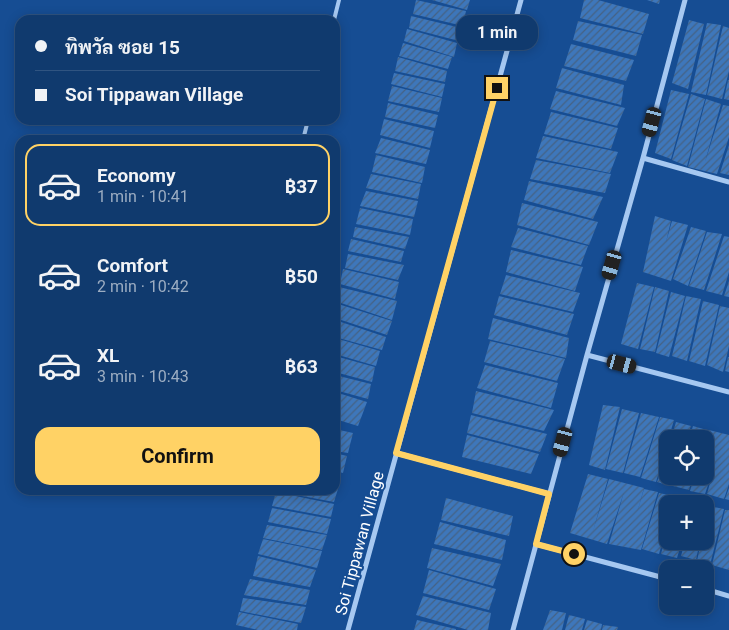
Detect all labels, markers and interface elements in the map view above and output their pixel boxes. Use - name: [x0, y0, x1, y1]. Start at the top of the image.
- callout: 1 min: [456, 16, 538, 51]
- text: 1 min: [477, 23, 517, 42]
- text: ทิพวัล ซอย 15: [65, 36, 180, 59]
- route end: [486, 77, 508, 99]
- text: Soi Tippawan Village: [65, 83, 243, 106]
- car: [640, 106, 663, 138]
- icon: car: [37, 163, 82, 208]
- text: Economy: [97, 164, 176, 187]
- text: ฿37: [285, 175, 318, 198]
- text: 1 min · 10:41: [97, 187, 189, 206]
- car: [600, 249, 623, 281]
- icon: car: [37, 253, 82, 298]
- text: Comfort: [97, 254, 168, 277]
- text: ฿50: [285, 265, 318, 288]
- text: 2 min · 10:42: [97, 277, 189, 296]
- icon: car: [37, 343, 82, 388]
- text: XL: [97, 344, 119, 367]
- car: [605, 353, 638, 375]
- text: ฿63: [285, 355, 318, 378]
- text: 3 min · 10:43: [97, 367, 189, 386]
- car: [551, 426, 574, 458]
- button: Confirm: [35, 427, 320, 485]
- map controls: [659, 430, 714, 615]
- button: locate: [659, 430, 714, 485]
- street label: Soi Tippawan Village: [331, 469, 388, 617]
- button: +: [659, 495, 714, 550]
- route start: [563, 543, 585, 565]
- button: −: [659, 560, 714, 615]

